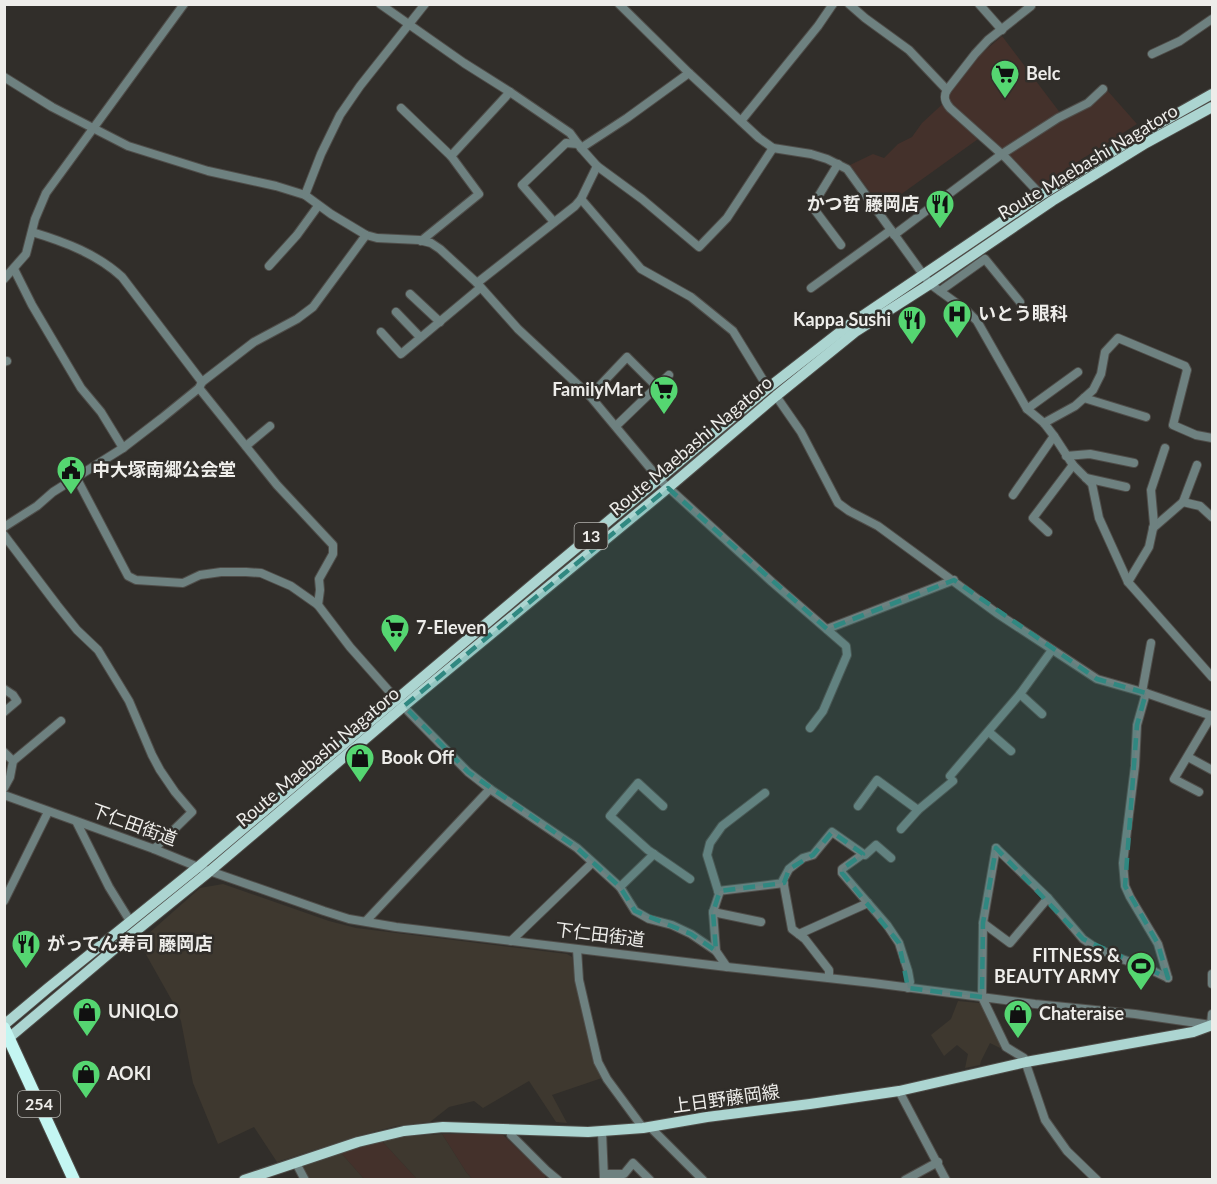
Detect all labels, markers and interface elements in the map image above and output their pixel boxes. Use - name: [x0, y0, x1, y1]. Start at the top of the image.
- supermarket icon: Belc: [989, 58, 1021, 100]
- place label: Belc: [1026, 62, 1061, 84]
- street label: Route Maebashi Nagatoro: [994, 99, 1181, 224]
- restaurant icon: かつ哲 藤岡店: [924, 188, 956, 230]
- place label: かつ哲 藤岡店: [807, 192, 919, 214]
- hospital icon: いとう眼科: [941, 298, 973, 340]
- place label: いとう眼科: [978, 302, 1068, 324]
- restaurant icon: Kappa Sushi: [896, 304, 928, 346]
- place label: Kappa Sushi: [793, 308, 891, 330]
- street label: Route Maebashi Nagatoro: [604, 371, 776, 520]
- supermarket icon: FamilyMart: [648, 374, 680, 416]
- place label: FamilyMart: [552, 378, 643, 400]
- public building icon: 中大塚南郷公会堂: [55, 454, 87, 496]
- place label: 中大塚南郷公会堂: [92, 458, 236, 480]
- road number: 13: [574, 523, 608, 549]
- supermarket icon: 7-Eleven: [379, 612, 411, 654]
- place label: 7-Eleven: [416, 616, 486, 638]
- street label: Route Maebashi Nagatoro: [231, 682, 403, 831]
- shop icon: Book Off: [344, 742, 376, 784]
- place label: Book Off: [381, 746, 455, 768]
- street label: 下仁田街道: [88, 798, 180, 850]
- street label: 下仁田街道: [554, 918, 646, 950]
- restaurant icon: がってん寿司 藤岡店: [10, 928, 42, 970]
- place label: がってん寿司 藤岡店: [47, 932, 212, 954]
- place label: FITNESS & BEAUTY ARMY: [994, 944, 1120, 987]
- sports icon: FITNESS & BEAUTY ARMY: [1125, 950, 1157, 992]
- shop icon: UNIQLO: [71, 996, 103, 1038]
- shop icon: Chateraise: [1002, 998, 1034, 1040]
- place label: UNIQLO: [108, 1000, 179, 1022]
- place label: Chateraise: [1039, 1002, 1125, 1024]
- shop icon: AOKI: [70, 1058, 102, 1100]
- place label: AOKI: [106, 1062, 151, 1084]
- street label: 上日野藤岡線: [671, 1080, 781, 1116]
- road number: 254: [18, 1091, 60, 1117]

